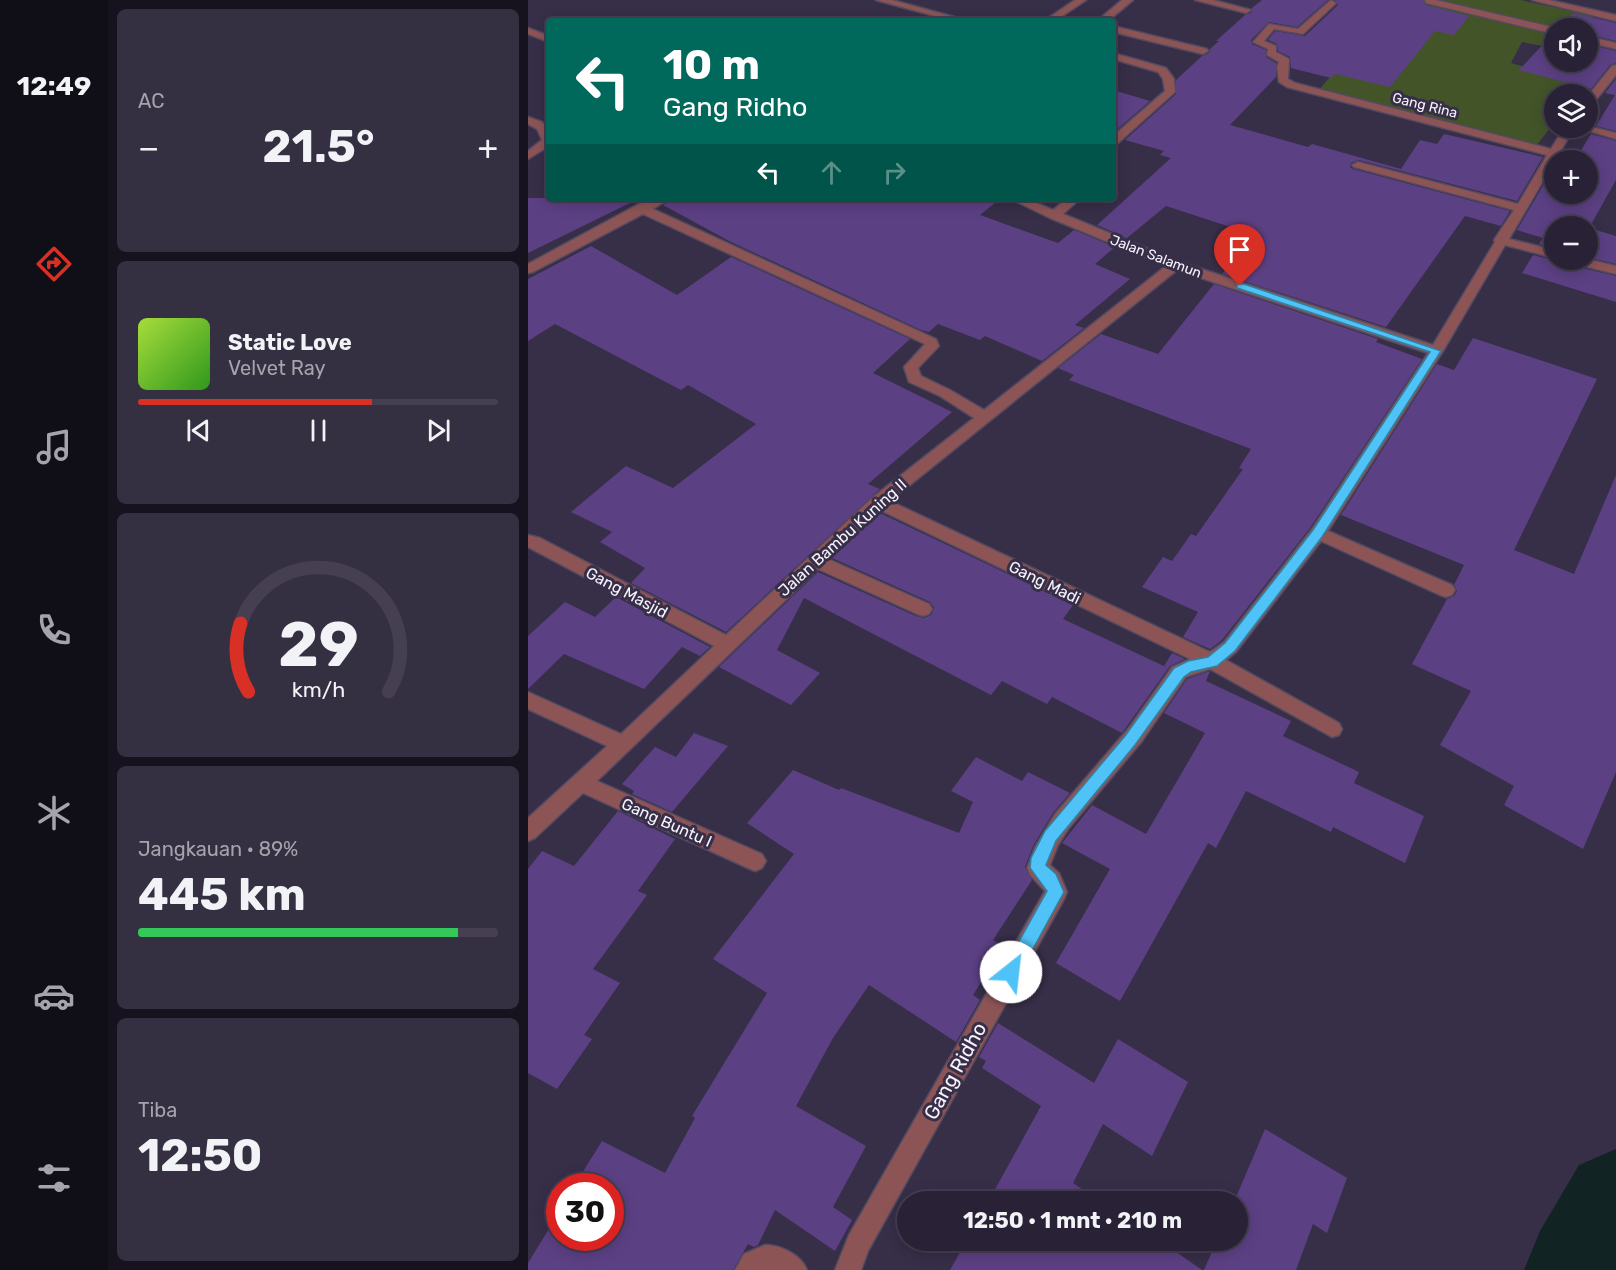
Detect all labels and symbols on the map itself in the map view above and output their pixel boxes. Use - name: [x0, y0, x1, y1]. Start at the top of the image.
- street label: Gang Rina: [1391, 89, 1459, 122]
- pin: [1214, 224, 1265, 286]
- street label: Jalan Salamun: [1108, 231, 1204, 282]
- street label: Jalan Bambu Kuning II: [774, 475, 911, 600]
- street label: Gang Madi: [1006, 557, 1084, 608]
- street label: Gang Masjid: [583, 563, 671, 622]
- street label: Gang Buntu I: [619, 794, 715, 851]
- position arrow: [979, 940, 1043, 1004]
- street label: Gang Ridho: [919, 1018, 991, 1124]
- speed limit sign: 30: [546, 1173, 624, 1251]

